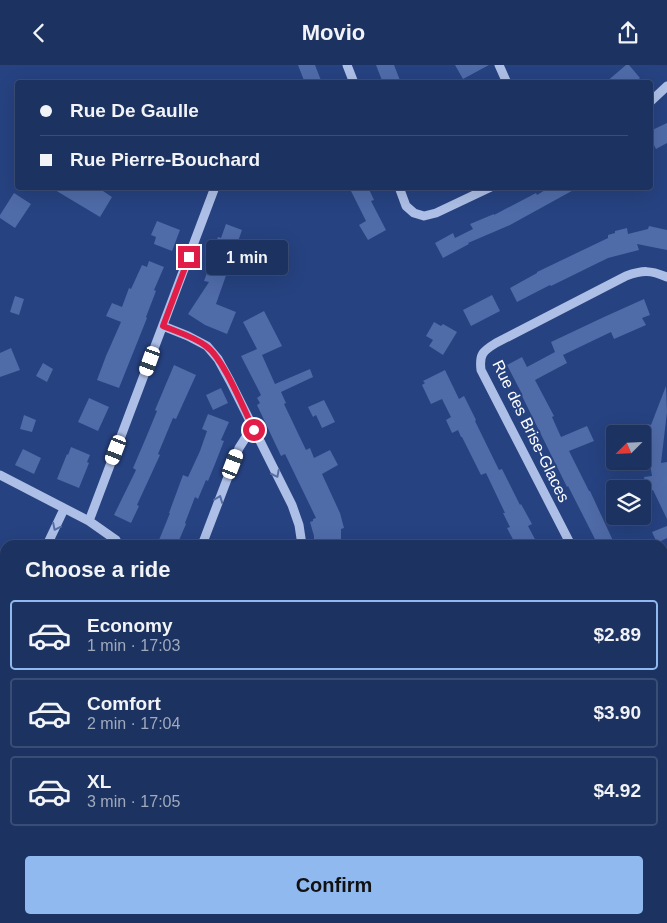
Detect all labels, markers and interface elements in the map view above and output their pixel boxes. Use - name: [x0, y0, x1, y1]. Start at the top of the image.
- icon: back: [25, 19, 53, 47]
- icon: share: [614, 19, 642, 47]
- text: Movio: [302, 20, 365, 45]
- text: Rue De Gaulle: [70, 100, 199, 121]
- text: Rue Pierre-Bouchard: [70, 149, 260, 170]
- callout: 1 min: [206, 239, 289, 275]
- route end: [178, 246, 200, 268]
- text: 1 min: [226, 249, 268, 266]
- car: [137, 344, 162, 378]
- street label: Rue des Brise-Glaces: [489, 357, 573, 505]
- route start: [243, 419, 265, 441]
- north arrow: [606, 425, 651, 470]
- map controls: [606, 425, 651, 525]
- car: [103, 433, 128, 467]
- car: [220, 447, 245, 481]
- one-way arrow: [270, 468, 280, 477]
- button: layers: [606, 480, 651, 525]
- one-way arrow: [213, 496, 223, 504]
- one-way arrow: [52, 522, 62, 531]
- text: Choose a ride: [25, 557, 170, 582]
- icon: car: [27, 613, 72, 658]
- text: Economy: [87, 615, 173, 636]
- text: $2.89: [593, 624, 641, 645]
- text: 1 min · 17:03: [87, 637, 180, 654]
- icon: car: [27, 691, 72, 736]
- text: Comfort: [87, 693, 161, 714]
- text: $3.90: [593, 702, 641, 723]
- text: 2 min · 17:04: [87, 715, 180, 732]
- icon: car: [27, 769, 72, 814]
- text: XL: [87, 771, 111, 792]
- text: $4.92: [593, 780, 641, 801]
- text: 3 min · 17:05: [87, 793, 180, 810]
- button: Confirm: [25, 856, 643, 914]

